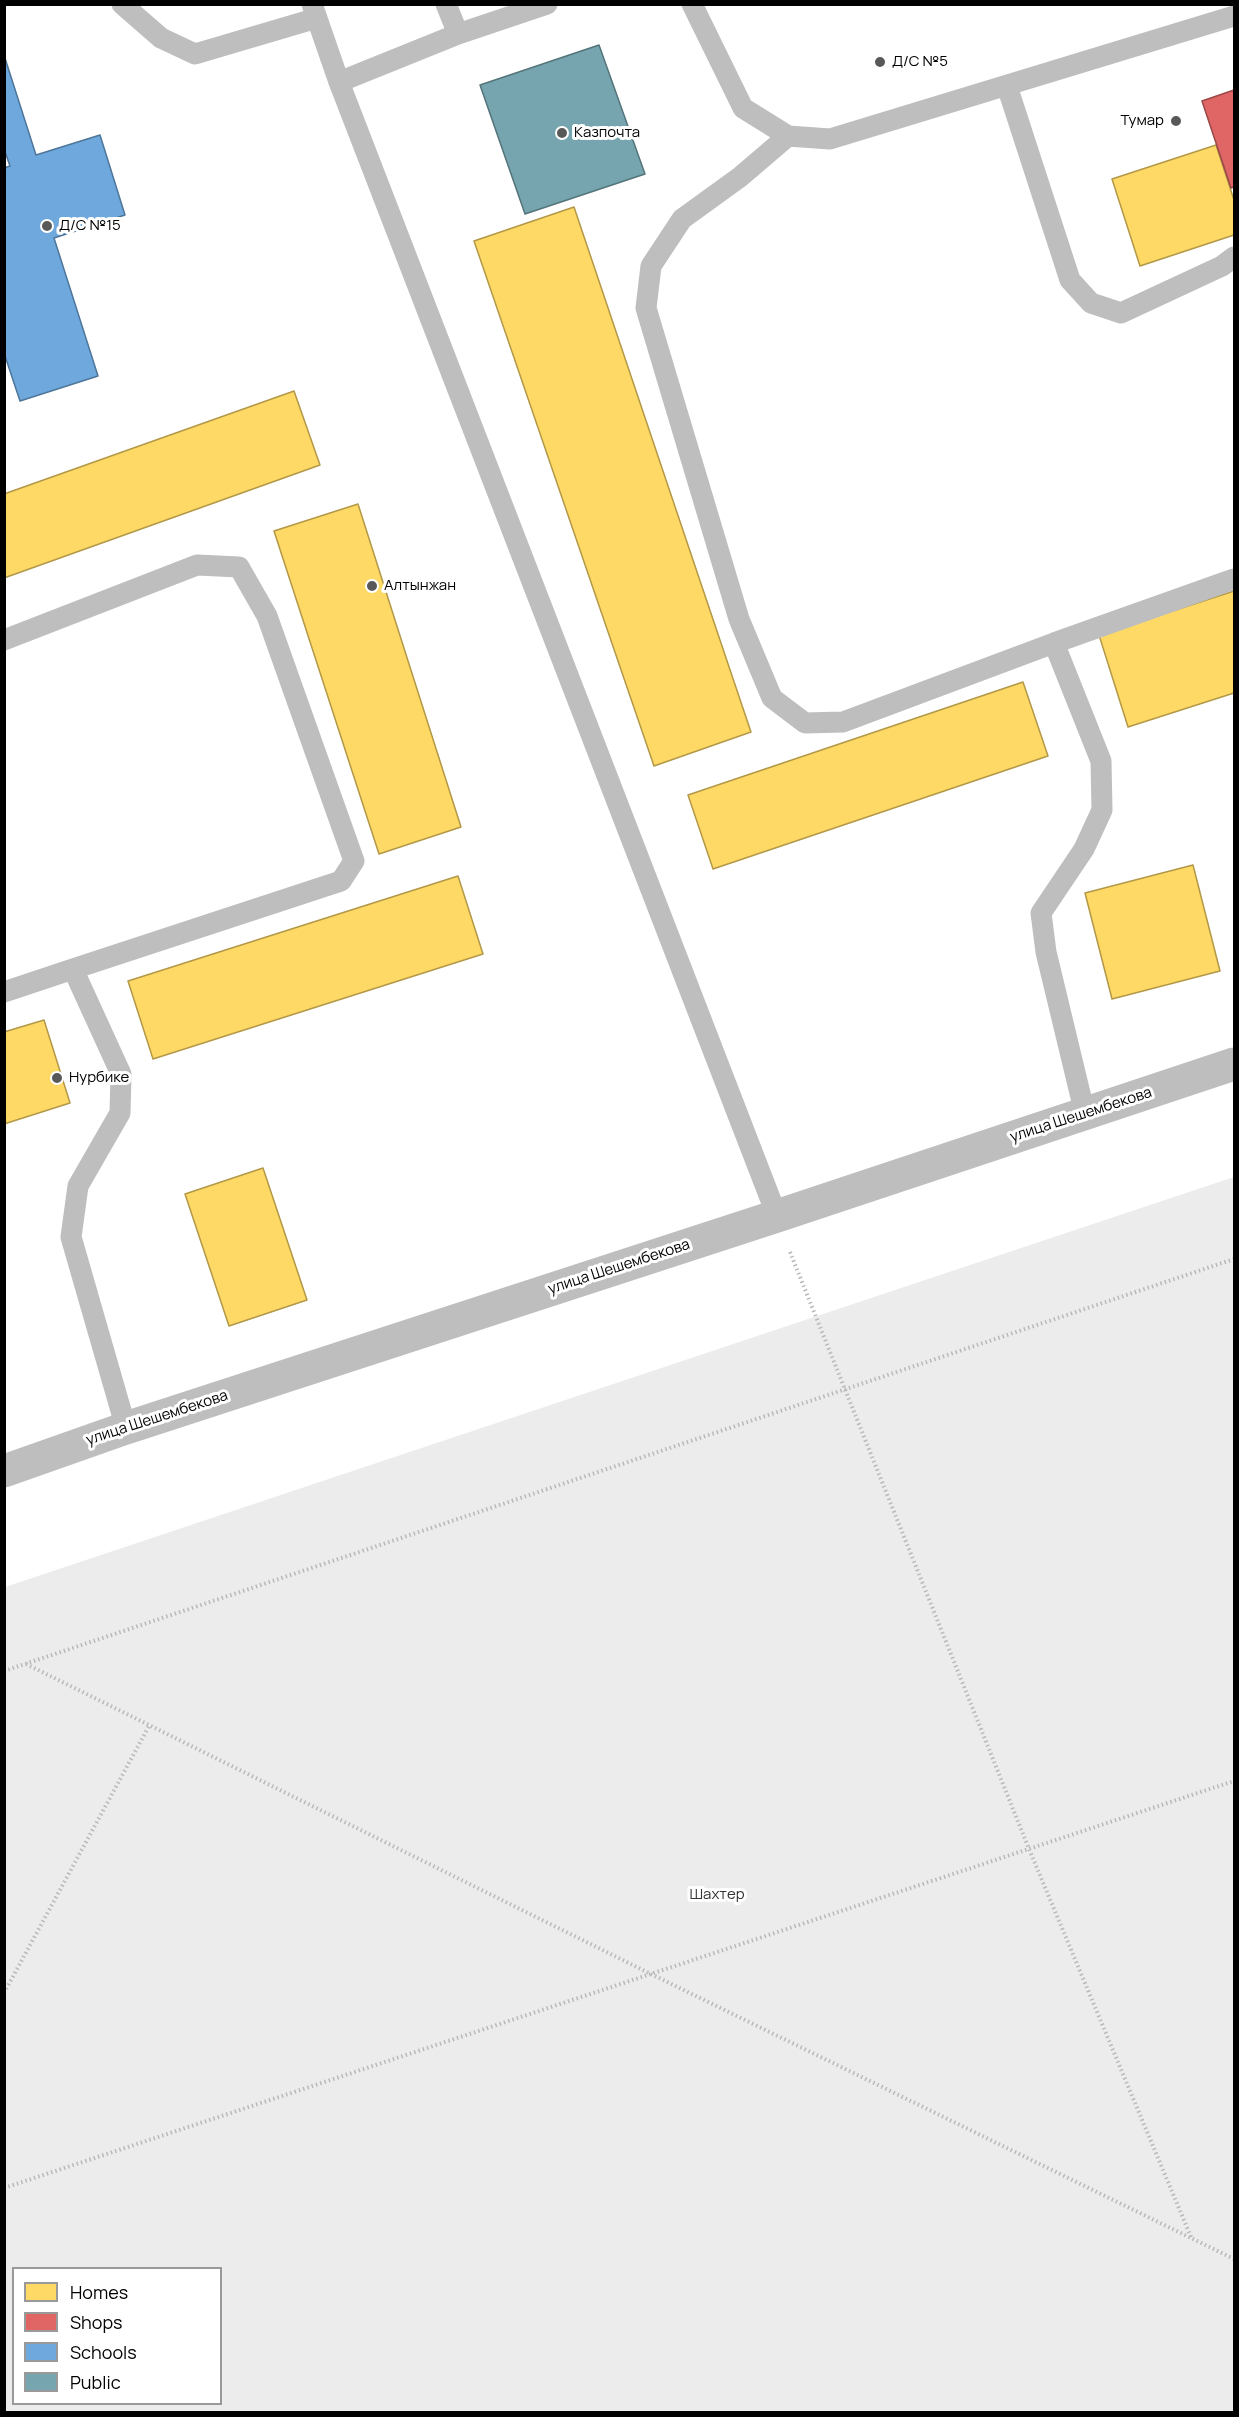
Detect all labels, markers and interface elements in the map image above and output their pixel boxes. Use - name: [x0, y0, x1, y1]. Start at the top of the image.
- place label: Д/С №5: [892, 53, 948, 71]
- marker: Д/С №5: [873, 55, 887, 69]
- place label: Тумар: [1121, 112, 1164, 130]
- marker: Тумар: [1169, 114, 1183, 128]
- place label: Казпочта: [574, 124, 640, 142]
- marker: Казпочта: [555, 126, 569, 140]
- place label: Д/С №15: [59, 217, 121, 235]
- marker: Д/С №15: [40, 219, 54, 233]
- place label: Алтынжан: [384, 577, 456, 595]
- marker: Алтынжан: [365, 579, 379, 593]
- place label: Нурбике: [69, 1069, 129, 1087]
- marker: Нурбике: [50, 1071, 64, 1085]
- street label: улица Шешембекова: [1008, 1084, 1154, 1146]
- street label: улица Шешембекова: [546, 1236, 692, 1298]
- street label: улица Шешембекова: [84, 1387, 230, 1449]
- park label: Шахтер: [689, 1886, 745, 1904]
- legend: [12, 2267, 222, 2405]
- text: Homes: [70, 2280, 128, 2304]
- text: Shops: [70, 2310, 122, 2334]
- text: Schools: [70, 2340, 137, 2364]
- text: Public: [70, 2370, 121, 2394]

